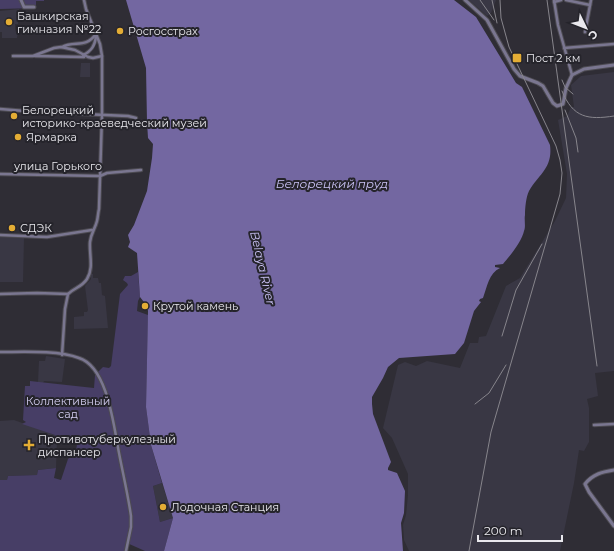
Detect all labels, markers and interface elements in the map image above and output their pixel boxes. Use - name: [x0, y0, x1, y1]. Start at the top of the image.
- north arrow: [566, 8, 606, 48]
- place label: Башкирская гимназия №22: [17, 9, 101, 36]
- marker: Башкирская гимназия №22: [4, 17, 14, 27]
- place label: Росгосстрах: [128, 24, 198, 38]
- marker: Росгосстрах: [115, 26, 125, 36]
- text: С: [585, 27, 601, 43]
- place label: Пост 2 км: [526, 51, 580, 65]
- marker: Пост 2 км: [511, 52, 523, 64]
- place label: Белорецкий историко-краеведческий музей: [22, 103, 207, 130]
- marker: Белорецкий историко-краеведческий музей: [9, 111, 19, 121]
- place label: Ярмарка: [26, 130, 77, 144]
- marker: Ярмарка: [13, 132, 23, 142]
- street label: улица Горького: [13, 159, 102, 173]
- water label: Белорецкий пруд: [276, 176, 388, 191]
- place label: СДЭК: [20, 221, 52, 235]
- marker: СДЭК: [7, 223, 17, 233]
- water label: Belaya River: [247, 230, 279, 307]
- place label: Крутой камень: [153, 299, 238, 313]
- marker: Крутой камень: [140, 301, 150, 311]
- park label: Коллективный сад: [26, 394, 110, 421]
- place label: Противотуберкулезный диспансер: [38, 432, 176, 459]
- marker: Противотуберкулезный диспансер: [23, 439, 35, 451]
- place label: Лодочная Станция: [171, 500, 279, 514]
- marker: Лодочная Станция: [158, 502, 168, 512]
- scale bar: [478, 517, 562, 543]
- text: 200 m: [484, 523, 523, 538]

